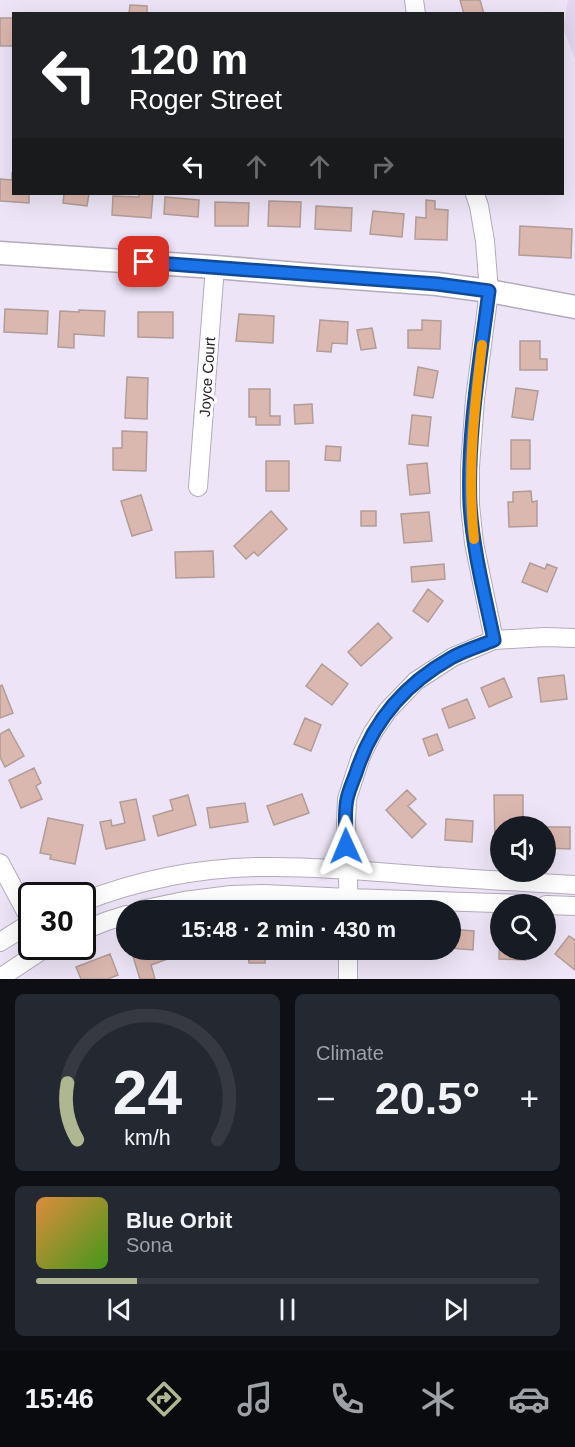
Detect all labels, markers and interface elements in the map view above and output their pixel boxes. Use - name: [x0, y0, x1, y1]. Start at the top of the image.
- icon: left: [30, 36, 108, 114]
- text: 120 m: [129, 36, 248, 83]
- text: Roger Street: [129, 85, 282, 115]
- icon: left: [177, 150, 210, 183]
- icon: ahead: [240, 150, 273, 183]
- icon: ahead: [303, 150, 336, 183]
- icon: right: [366, 150, 399, 183]
- pin: [118, 236, 169, 287]
- icon: arrive: [127, 245, 160, 278]
- street label: Joyce Court: [196, 336, 218, 418]
- position arrow: [314, 814, 378, 878]
- map controls: [490, 816, 556, 960]
- button: sound: [490, 816, 556, 882]
- speed limit sign: 30: [18, 882, 96, 960]
- button: search: [490, 894, 556, 960]
- text: 15:48 · 2 min · 430 m: [181, 917, 396, 942]
- text: Climate: [316, 1042, 384, 1064]
- text: 24: [113, 1058, 182, 1127]
- text: 20.5°: [375, 1073, 480, 1124]
- text: −: [316, 1080, 335, 1117]
- text: +: [520, 1080, 539, 1117]
- text: km/h: [124, 1126, 171, 1150]
- text: Blue Orbit: [126, 1208, 232, 1233]
- text: Sona: [126, 1234, 173, 1256]
- icon: previous: [103, 1293, 136, 1326]
- icon: pause: [271, 1293, 304, 1326]
- icon: next: [439, 1293, 472, 1326]
- icon: directions: [143, 1378, 185, 1420]
- icon: music: [234, 1378, 276, 1420]
- icon: phone: [326, 1378, 368, 1420]
- icon: climate: [417, 1378, 459, 1420]
- icon: car: [508, 1378, 550, 1420]
- text: 15:46: [25, 1384, 94, 1414]

